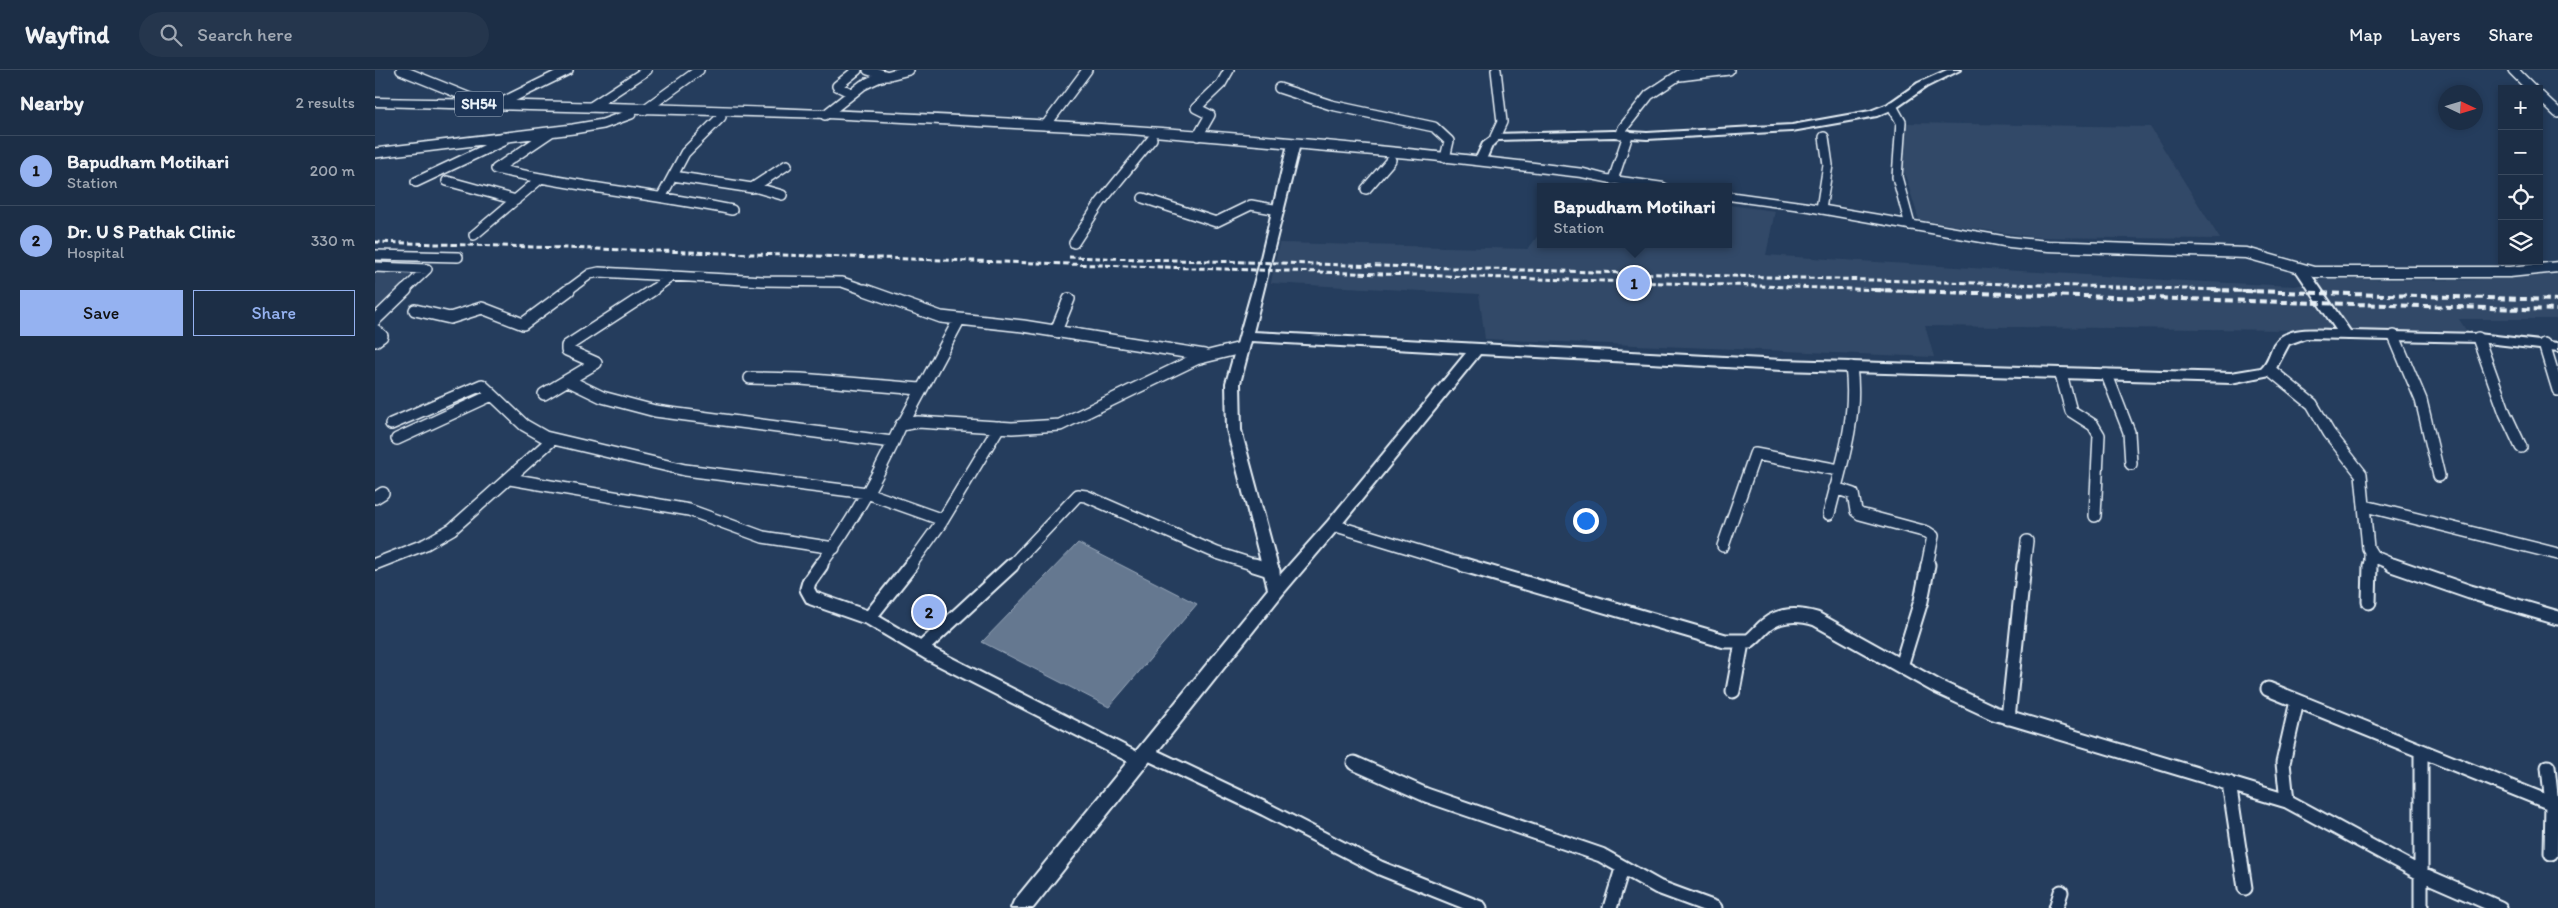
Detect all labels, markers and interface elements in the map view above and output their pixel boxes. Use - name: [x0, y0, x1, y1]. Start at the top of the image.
- search box: [139, 12, 489, 57]
- text: Wayfind: [25, 20, 109, 49]
- icon: search: [157, 21, 185, 49]
- text: Search here: [197, 23, 293, 46]
- text: Map: [2349, 24, 2382, 46]
- text: Layers: [2410, 24, 2460, 46]
- text: Share: [2488, 24, 2533, 46]
- north arrow: [2438, 85, 2483, 130]
- map controls: [2498, 85, 2543, 265]
- button: +: [2498, 85, 2543, 130]
- text: Nearby: [20, 90, 84, 115]
- road number: SH54: [455, 92, 503, 116]
- text: 2 results: [295, 93, 355, 112]
- button: −: [2498, 130, 2543, 175]
- text: Bapudham Motihari: [67, 150, 229, 173]
- text: 1: [32, 161, 40, 180]
- text: 200 m: [310, 161, 355, 180]
- text: Station: [67, 173, 118, 192]
- button: locate: [2498, 175, 2543, 220]
- popup: [1537, 183, 1732, 248]
- text: Bapudham Motihari: [1554, 195, 1716, 218]
- text: Station: [1554, 218, 1604, 237]
- text: Dr. U S Pathak Clinic: [67, 220, 235, 243]
- button: layers: [2498, 220, 2543, 265]
- text: 2: [32, 231, 40, 250]
- text: 330 m: [311, 231, 355, 250]
- text: Hospital: [67, 243, 124, 262]
- pin: 1: [1618, 264, 1650, 302]
- button: Save: [20, 290, 183, 336]
- button: Share: [193, 290, 355, 336]
- your location: [1573, 508, 1599, 534]
- pin: 2: [913, 593, 945, 631]

